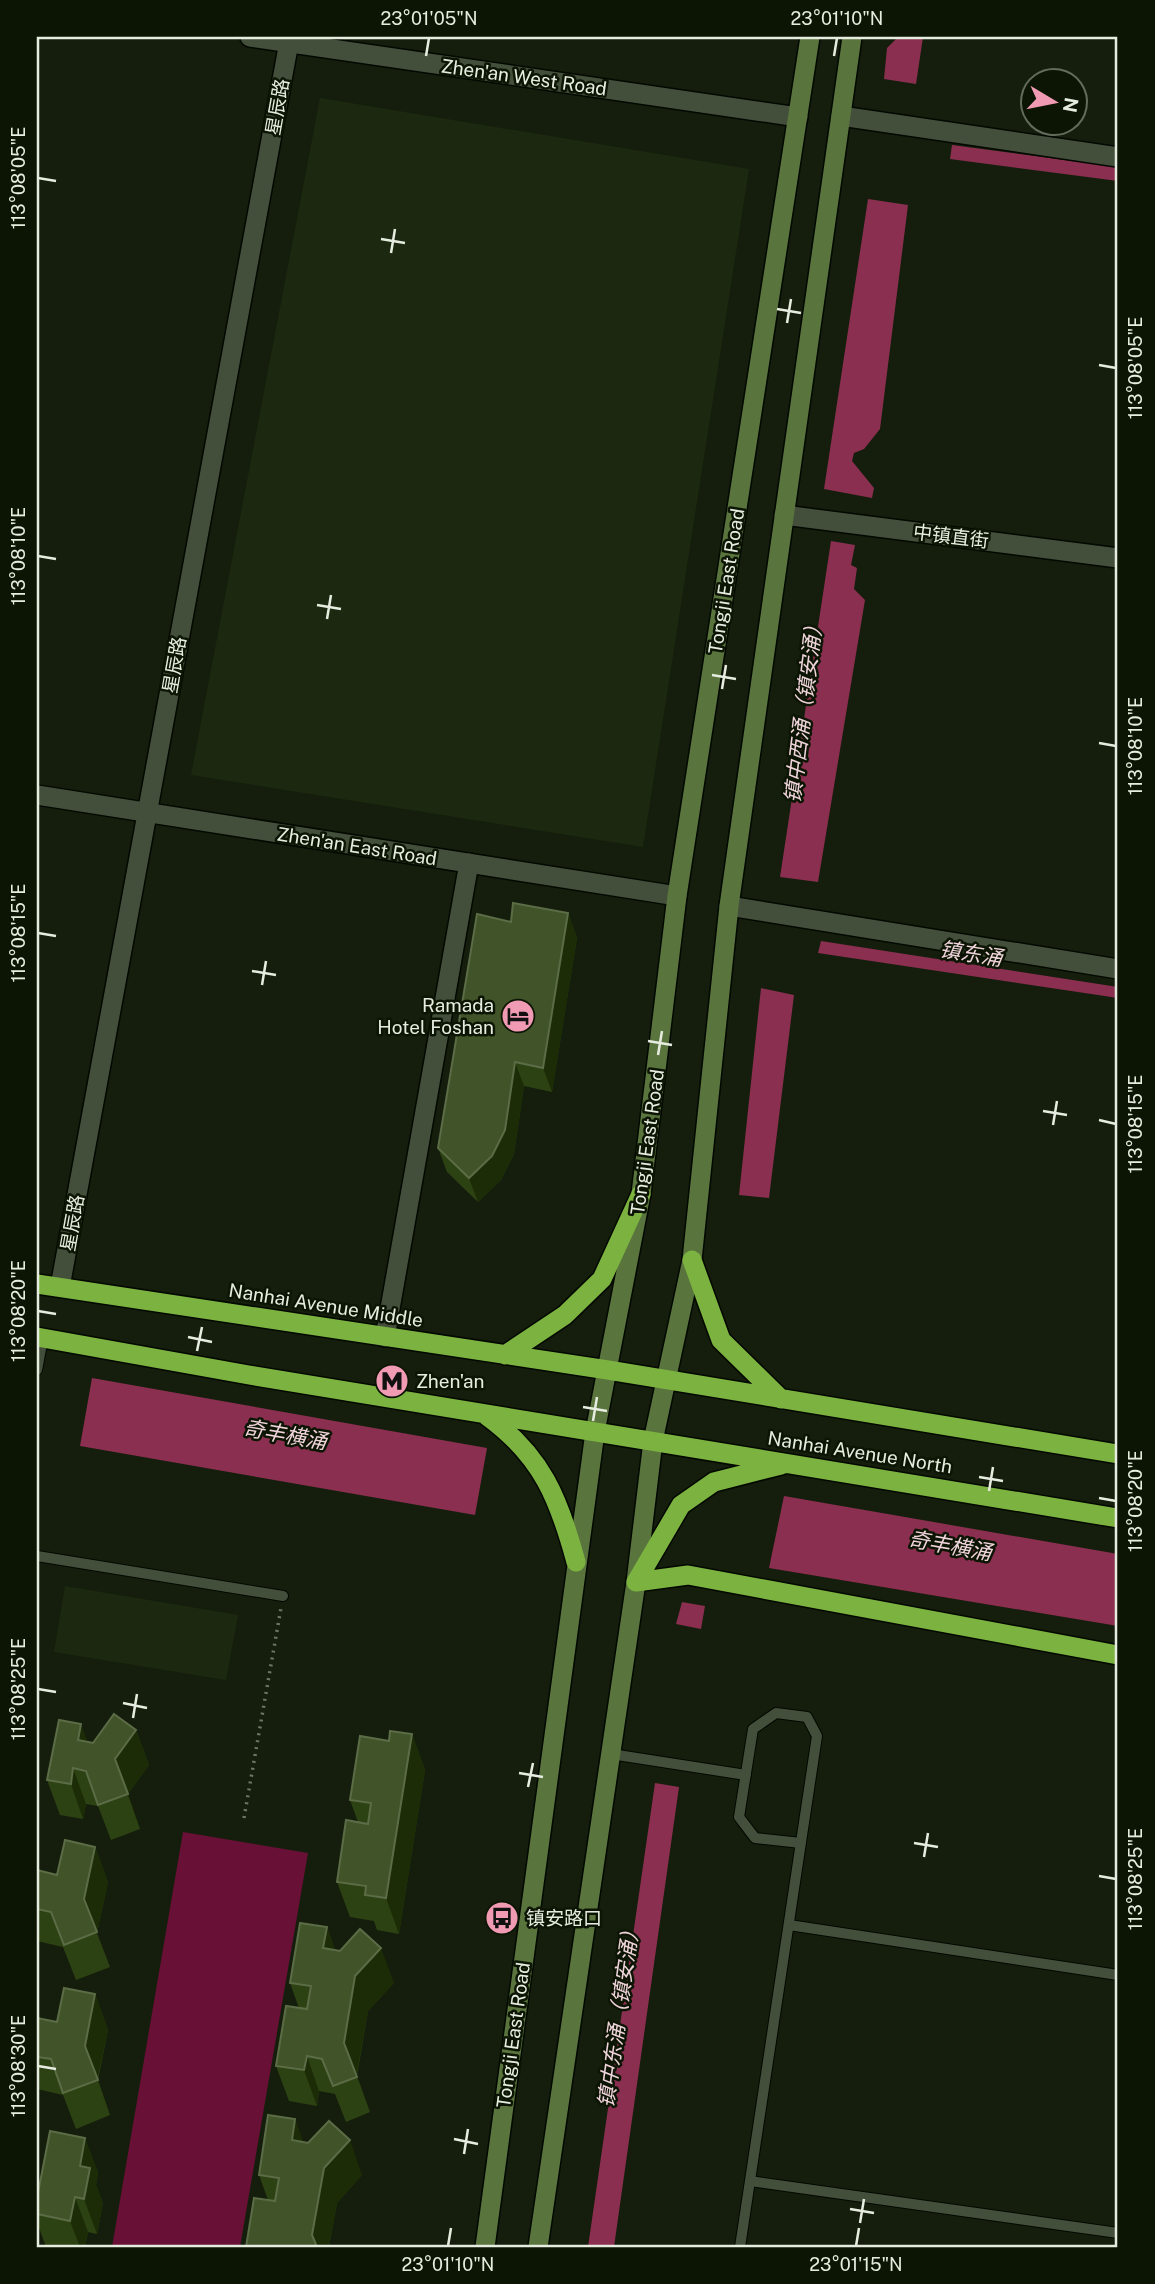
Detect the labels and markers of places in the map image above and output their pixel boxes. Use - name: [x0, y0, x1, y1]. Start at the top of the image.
- place label: Ramada Hotel Foshan: [377, 994, 494, 1038]
- hotel icon: Ramada Hotel Foshan: [499, 997, 537, 1035]
- metro station icon: Zhen'an: [373, 1362, 411, 1400]
- place label: Zhen'an: [416, 1370, 485, 1392]
- bus stop icon: 镇安路口: [483, 1899, 521, 1937]
- place label: 镇安路口: [526, 1907, 602, 1929]

